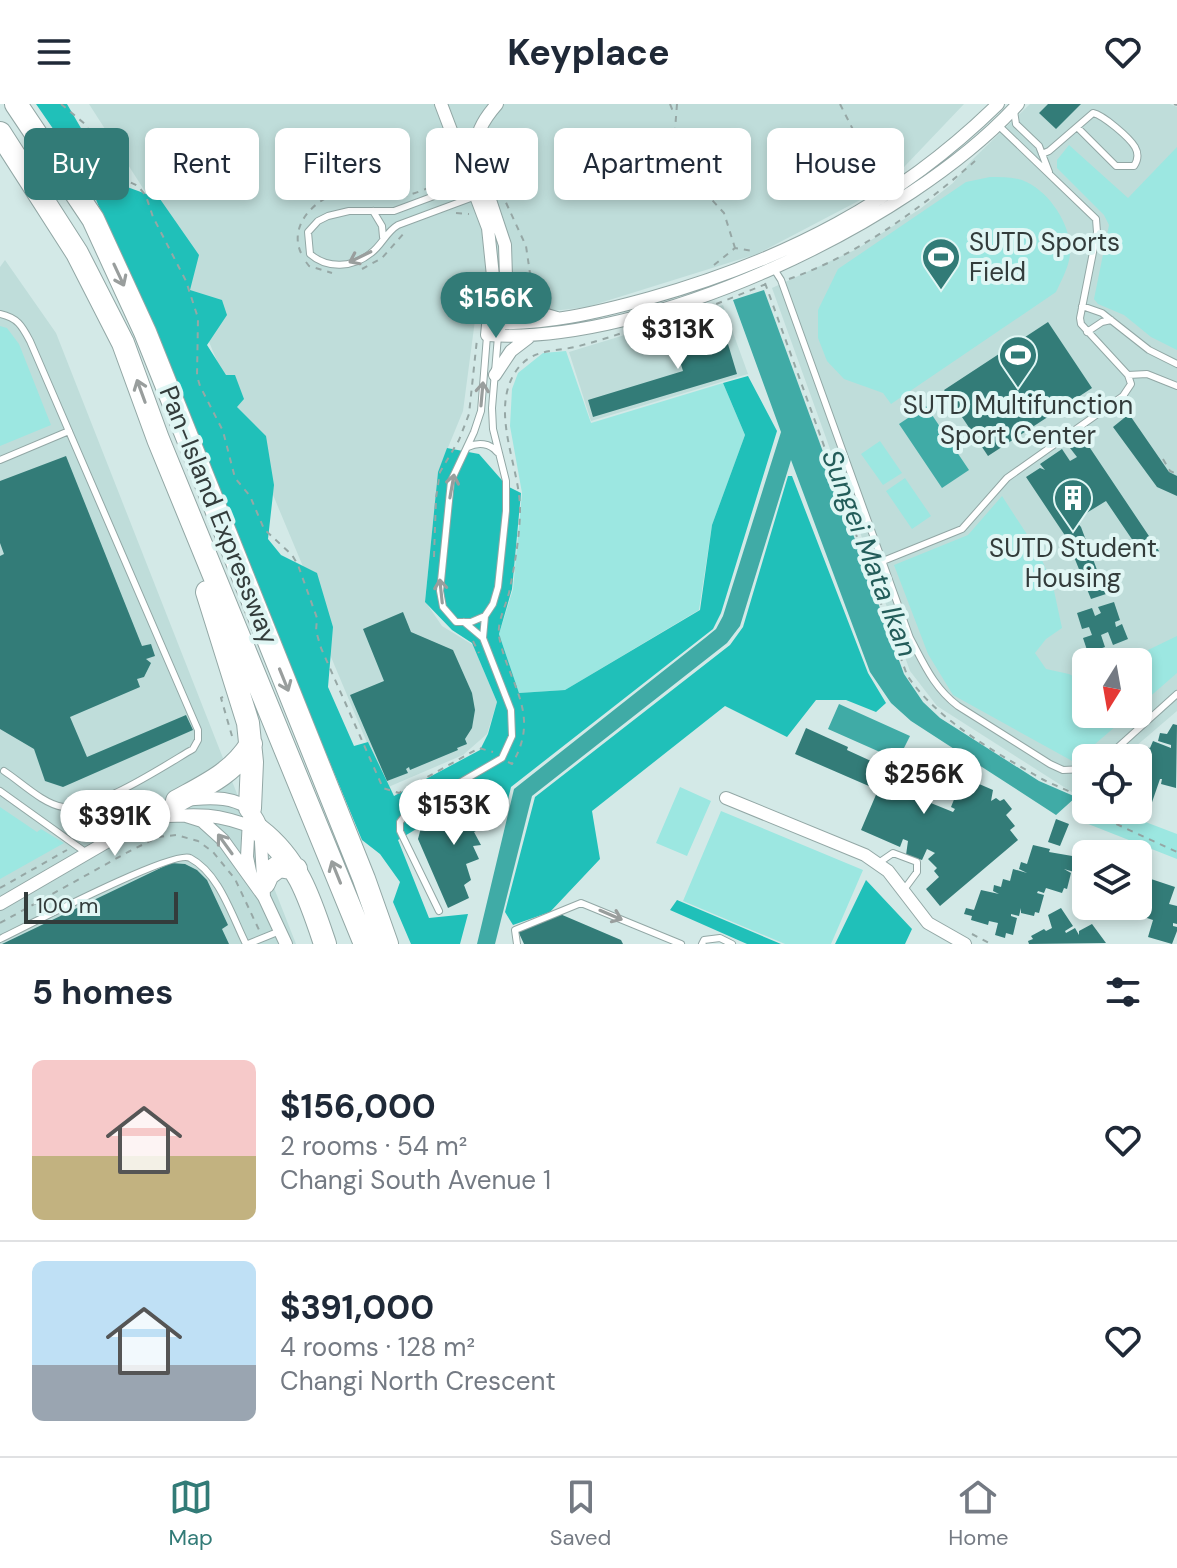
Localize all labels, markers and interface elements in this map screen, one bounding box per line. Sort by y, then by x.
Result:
text: Keyplace [507,29,670,76]
icon: menu [32,30,76,74]
icon: heart [1101,30,1145,74]
chip: Buy [24,128,129,200]
chip: Rent [145,128,259,200]
chip: Filters [275,128,410,200]
chip: New [426,128,538,200]
chip: Apartment [554,128,751,200]
chip: House [767,128,904,200]
place label: SUTD Sports Field [969,225,1120,289]
sports icon: SUTD Sports Field [920,236,962,291]
one-way arrow [349,250,373,265]
one-way arrow [112,263,127,287]
pin: $156K [440,272,552,340]
text: $156K [459,281,533,315]
pin: $313K [622,303,734,371]
text: $313K [641,312,715,346]
sports icon: SUTD Multifunction Sport Center [997,334,1039,389]
one-way arrow [133,379,147,404]
street label: Pan-Island Expressway [152,381,286,649]
one-way arrow [475,381,490,408]
place label: SUTD Multifunction Sport Center [903,388,1133,452]
water label: Sungei Mata Ikan [813,444,926,662]
one-way arrow [445,474,460,500]
building icon: SUTD Student Housing [1052,477,1094,532]
place label: SUTD Student Housing [989,531,1157,595]
one-way arrow [434,578,449,605]
north arrow [1072,648,1152,728]
map controls [1072,648,1152,920]
one-way arrow [278,667,292,692]
button: locate [1072,744,1152,824]
pin: $256K [868,748,980,816]
text: $256K [884,757,964,791]
pin: $153K [398,779,510,847]
text: $153K [417,788,491,822]
pin: $391K [59,790,171,858]
text: $391K [78,799,152,833]
one-way arrow [217,834,234,855]
button: layers [1072,840,1152,920]
one-way arrow [327,860,342,885]
scale bar [24,888,178,924]
text: 100 m [36,891,98,920]
one-way arrow [598,908,623,923]
text: 5 homes [32,970,173,1015]
icon: filters [1101,970,1145,1014]
text: $156,000 [280,1084,436,1129]
icon: home [96,1092,192,1188]
icon: heart [1101,1118,1145,1162]
text: 2 rooms · 54 m² [280,1129,467,1163]
text: Changi South Avenue 1 [280,1163,551,1197]
text: $391,000 [280,1285,434,1330]
icon: home [96,1293,192,1389]
icon: heart [1101,1319,1145,1363]
text: 4 rooms · 128 m² [280,1330,475,1364]
text: Changi North Crescent [280,1364,556,1398]
tab: Map [168,1475,213,1552]
tab: Saved [550,1475,611,1552]
tab: Home [948,1475,1009,1552]

